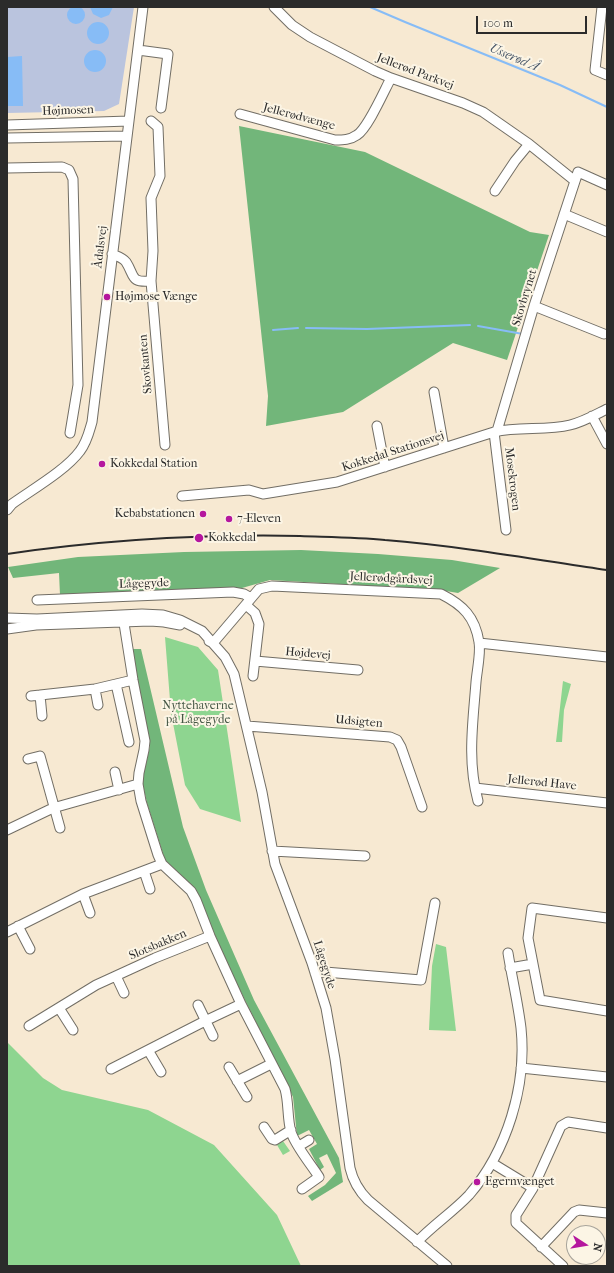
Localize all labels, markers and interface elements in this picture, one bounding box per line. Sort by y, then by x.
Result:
scale bar [478,8,589,34]
text: 100 m [483,16,513,30]
water label: Usserød Å [487,41,541,75]
street label: Jellerød Parkvej [374,51,456,93]
street label: Jellerødvænge [261,100,337,134]
street label: Højmosen [42,103,94,119]
street label: Ådalsvej [91,225,111,269]
street label: Skovbrynet [510,268,540,328]
place label: Højmose Vænge [115,290,197,304]
marker: Højmose Vænge [102,292,112,302]
street label: Skovkanten [136,334,156,394]
street label: Kokkedal Stationsvej [340,429,446,475]
street label: Mosekrogen [501,446,523,512]
place label: Kokkedal Station [110,457,197,471]
marker: Kokkedal Station [97,459,107,469]
place label: Kebabstationen [115,507,195,521]
marker: Kebabstationen [198,509,208,519]
place label: 7-Eleven [237,512,281,526]
marker: 7-Eleven [224,514,234,524]
place label: Kokkedal [208,531,256,545]
marker: Kokkedal [193,532,205,544]
street label: Jellerødgårdsvej [349,570,433,588]
street label: Lågegyde [119,576,169,592]
street label: Højdevej [285,645,331,663]
park label: Nyttehaverne på Lågegyde [162,699,234,727]
street label: Udsigten [335,713,383,731]
street label: Jellerød Have [507,772,577,794]
street label: Slotsbakken [127,926,189,964]
street label: Lågegyde [309,939,339,991]
place label: Egernvænget [485,1175,555,1189]
marker: Egernvænget [472,1177,482,1187]
north arrow [566,1225,606,1265]
text: N [590,1242,604,1253]

